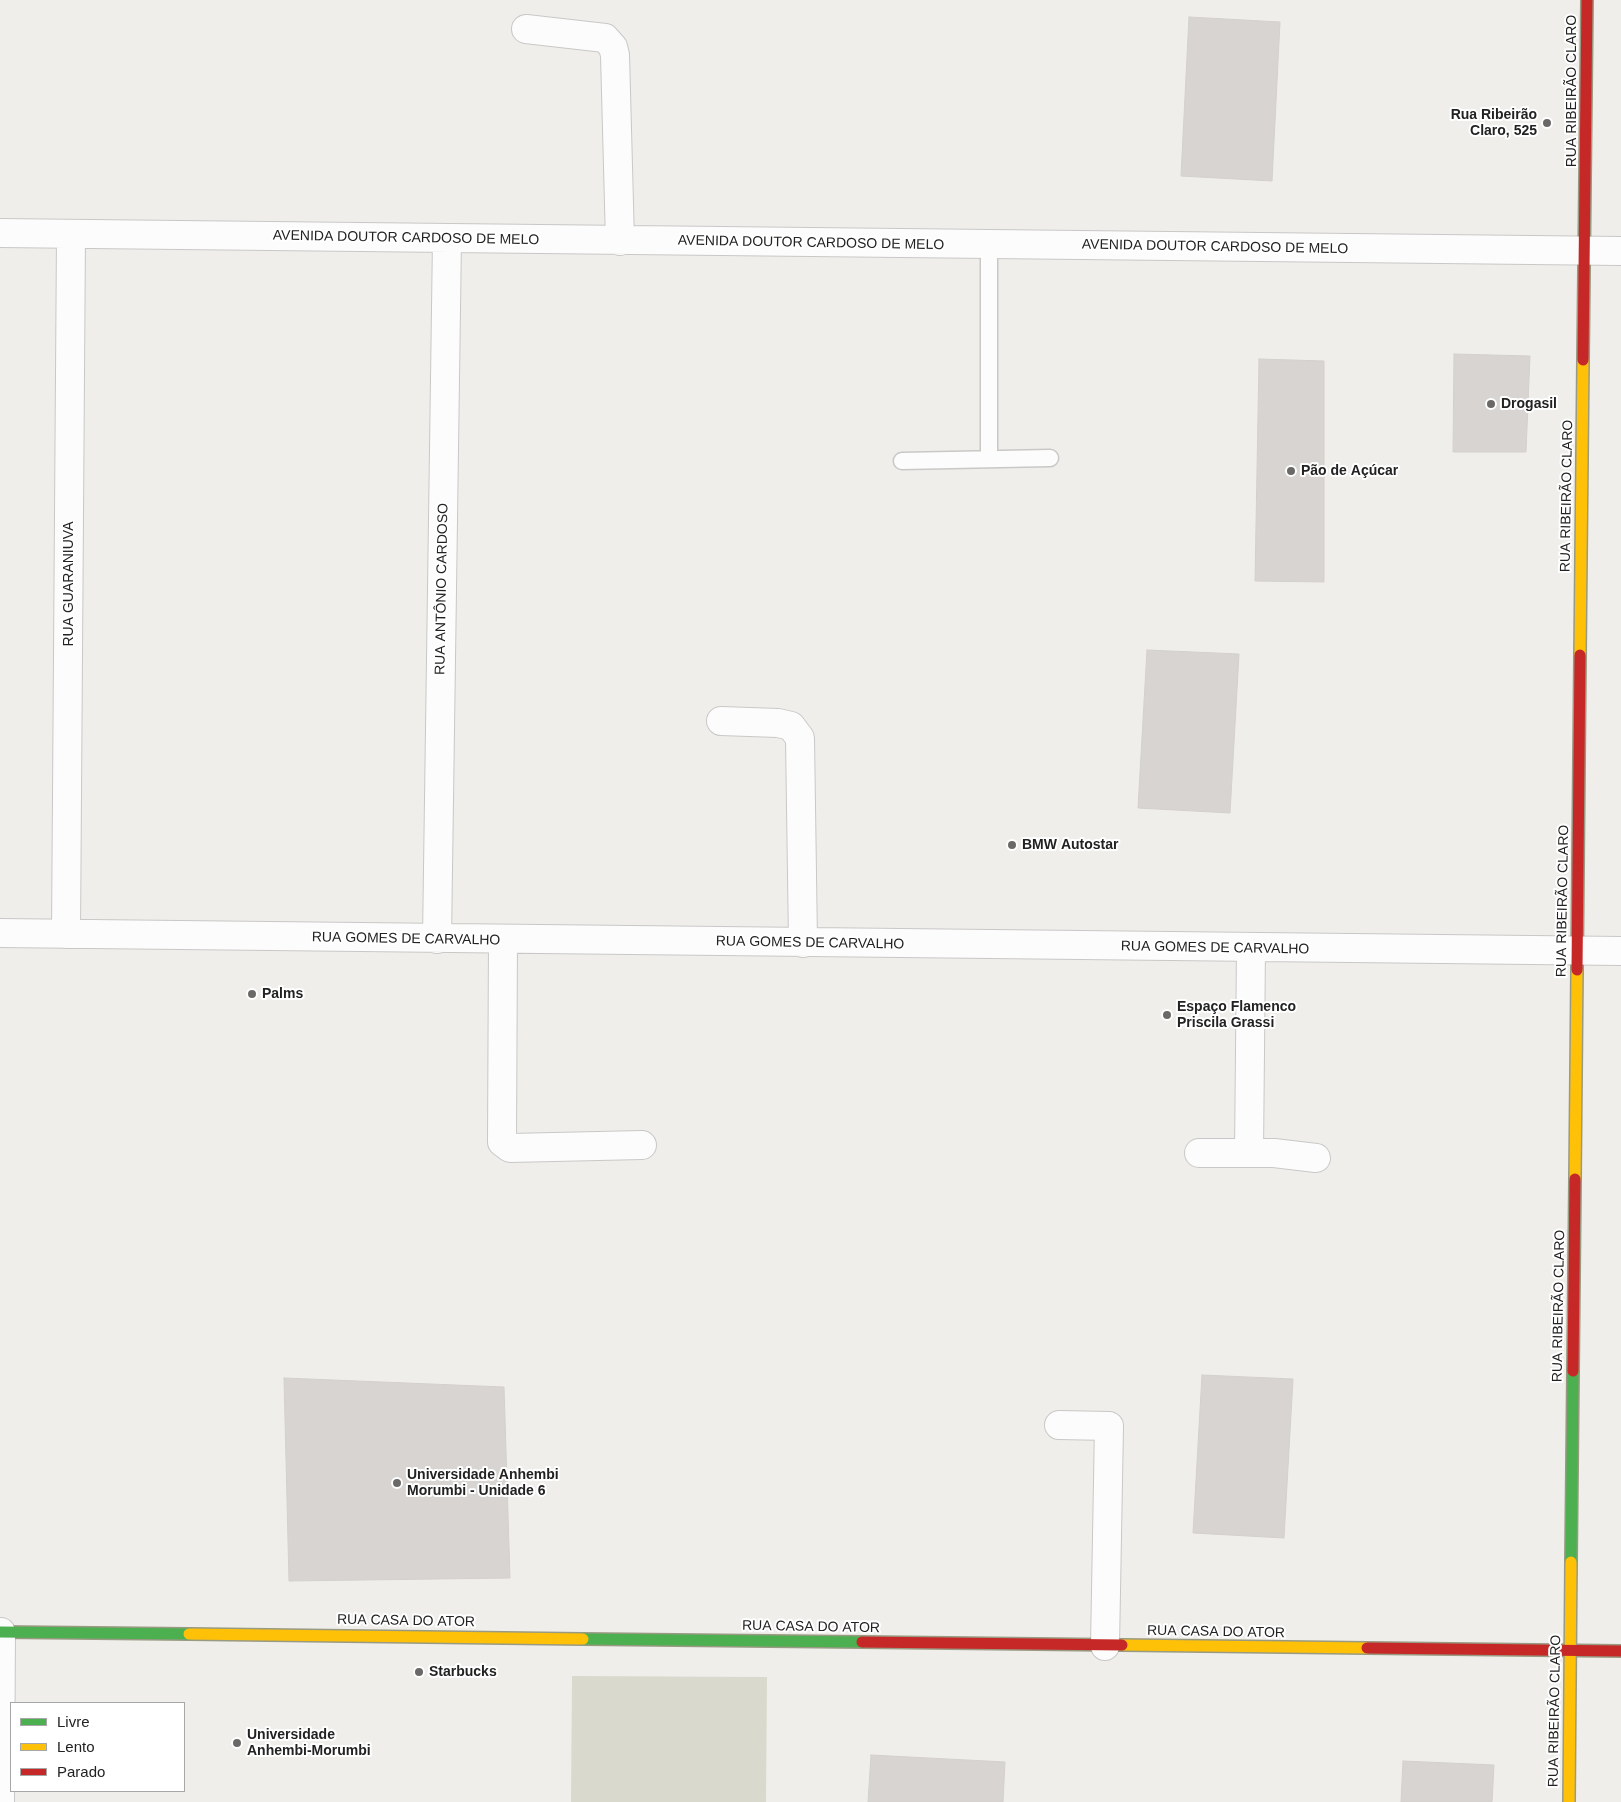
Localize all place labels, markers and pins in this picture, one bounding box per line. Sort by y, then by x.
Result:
place label: Rua Ribeirão Claro, 525 [1451,107,1537,140]
marker: Rua Ribeirão Claro, 525 [1541,117,1553,129]
place label: Drogasil [1501,396,1557,412]
marker: Drogasil [1485,398,1497,410]
place label: Pão de Açúcar [1301,463,1398,479]
marker: Pão de Açúcar [1285,465,1297,477]
place label: BMW Autostar [1022,837,1118,853]
marker: BMW Autostar [1006,839,1018,851]
place label: Palms [262,986,303,1002]
marker: Palms [246,988,258,1000]
place label: Espaço Flamenco Priscila Grassi [1177,999,1296,1032]
marker: Espaço Flamenco Priscila Grassi [1161,1009,1173,1021]
place label: Universidade Anhembi Morumbi - Unidade 6 [407,1467,559,1500]
marker: Universidade Anhembi Morumbi - Unidade 6 [391,1477,403,1489]
place label: Starbucks [429,1664,497,1680]
marker: Starbucks [413,1666,425,1678]
place label: Universidade Anhembi-Morumbi [247,1727,371,1760]
marker: Universidade Anhembi-Morumbi [231,1737,243,1749]

